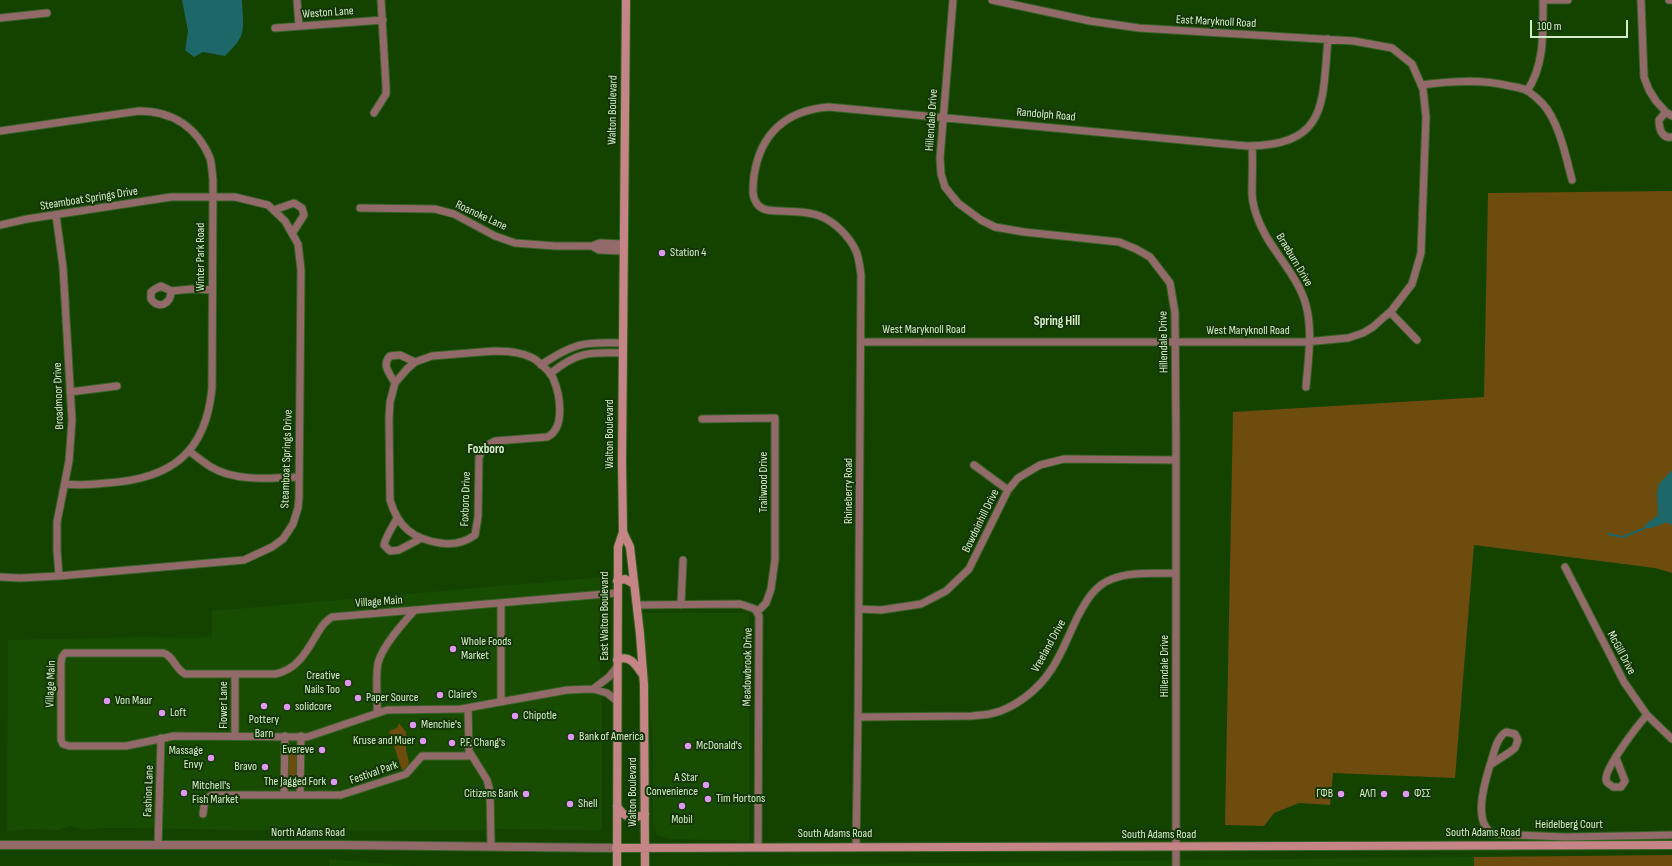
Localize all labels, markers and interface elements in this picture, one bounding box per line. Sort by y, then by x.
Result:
street label: Weston Lane [302,4,354,22]
scale bar [1532,12,1630,38]
street label: East Maryknoll Road [1176,13,1256,31]
text: 100 m [1537,19,1562,34]
street label: Walton Boulevard [605,75,621,145]
street label: Hillendale Drive [923,88,941,152]
street label: Randolph Road [1016,105,1076,125]
street label: Steamboat Springs Drive [39,184,139,214]
street label: Roanoke Lane [453,198,509,234]
street label: Winter Park Road [194,223,208,291]
street label: Braeburn Drive [1273,231,1315,289]
place label: Station 4 [670,246,706,260]
marker: Station 4 [657,248,667,258]
street label: Hillendale Drive [1156,311,1172,373]
district label: Spring Hill [1034,314,1080,330]
street label: West Maryknoll Road [882,323,966,337]
street label: West Maryknoll Road [1206,324,1290,338]
street label: Broadmoor Drive [51,362,67,430]
street label: Walton Boulevard [603,399,617,469]
street label: Steamboat Springs Drive [278,409,296,509]
district label: Foxboro [468,442,504,458]
street label: Trailwood Drive [757,452,771,512]
street label: Rhineberry Road [842,458,856,524]
street label: Foxboro Drive [458,471,474,527]
street label: Bowdoinhill Drive [959,487,1003,555]
street label: East Walton Boulevard [598,572,612,660]
street label: Village Main [355,593,403,611]
street label: Vreeland Drive [1029,617,1069,675]
street label: Meadowbrook Drive [740,627,756,707]
street label: McGill Drive [1603,629,1639,677]
place label: Whole Foods Market [461,635,512,663]
street label: Hillendale Drive [1158,635,1172,697]
marker: Whole Foods Market [448,644,458,654]
street label: Village Main [43,660,59,708]
place label: Creative Nails Too [305,669,340,697]
marker: Creative Nails Too [343,678,353,688]
street label: Flower Lane [217,681,231,729]
place label: Claire's [448,688,477,702]
marker: Claire's [435,690,445,700]
place label: Paper Source [366,691,419,705]
marker: Paper Source [353,693,363,703]
place label: Von Maur [115,694,152,708]
marker: Von Maur [102,696,112,706]
place label: solidcore [295,700,332,714]
marker: Pottery Barn [259,701,269,711]
marker: solidcore [282,702,292,712]
place label: Loft [170,706,186,720]
marker: Loft [157,708,167,718]
place label: Chipotle [523,709,557,723]
marker: Chipotle [510,711,520,721]
place label: Pottery Barn [249,713,279,741]
place label: Menchie's [421,718,461,732]
marker: Menchie's [408,720,418,730]
place label: Bank of America [579,730,644,744]
marker: Bank of America [566,732,576,742]
place label: Kruse and Muer [353,734,415,748]
marker: Kruse and Muer [418,736,428,746]
place label: P.F. Chang's [460,736,505,750]
marker: P.F. Chang's [447,738,457,748]
place label: McDonald's [696,739,742,753]
marker: McDonald's [683,741,693,751]
place label: Evereve [282,743,314,757]
place label: Massage Envy [169,744,203,772]
marker: Evereve [317,745,327,755]
marker: Massage Envy [206,753,216,763]
street label: Walton Boulevard [626,757,640,827]
street label: Festival Park [348,758,400,788]
place label: Bravo [234,760,257,774]
marker: Bravo [260,762,270,772]
street label: Fashion Lane [141,765,157,817]
place label: A Star Convenience [646,771,698,799]
place label: The Jagged Fork [264,775,326,789]
marker: The Jagged Fork [329,777,339,787]
place label: Mitchell's Fish Market [192,779,238,807]
marker: A Star Convenience [701,780,711,790]
place label: Citizens Bank [464,787,518,801]
place label: ΓΦB [1316,787,1333,801]
place label: AΛΠ [1360,787,1376,801]
place label: ΦΣΣ [1414,787,1431,801]
marker: Mitchell's Fish Market [179,788,189,798]
marker: Citizens Bank [521,789,531,799]
marker: ΓΦB [1336,789,1346,799]
marker: AΛΠ [1379,789,1389,799]
marker: ΦΣΣ [1401,789,1411,799]
place label: Tim Hortons [716,792,765,806]
marker: Tim Hortons [703,794,713,804]
place label: Shell [578,797,598,811]
marker: Shell [565,799,575,809]
marker: Mobil [677,801,687,811]
place label: Mobil [671,813,693,827]
street label: Heidelberg Court [1535,818,1603,832]
street label: North Adams Road [271,826,345,840]
street label: South Adams Road [1446,826,1520,840]
street label: South Adams Road [798,827,872,841]
street label: South Adams Road [1122,828,1196,842]

